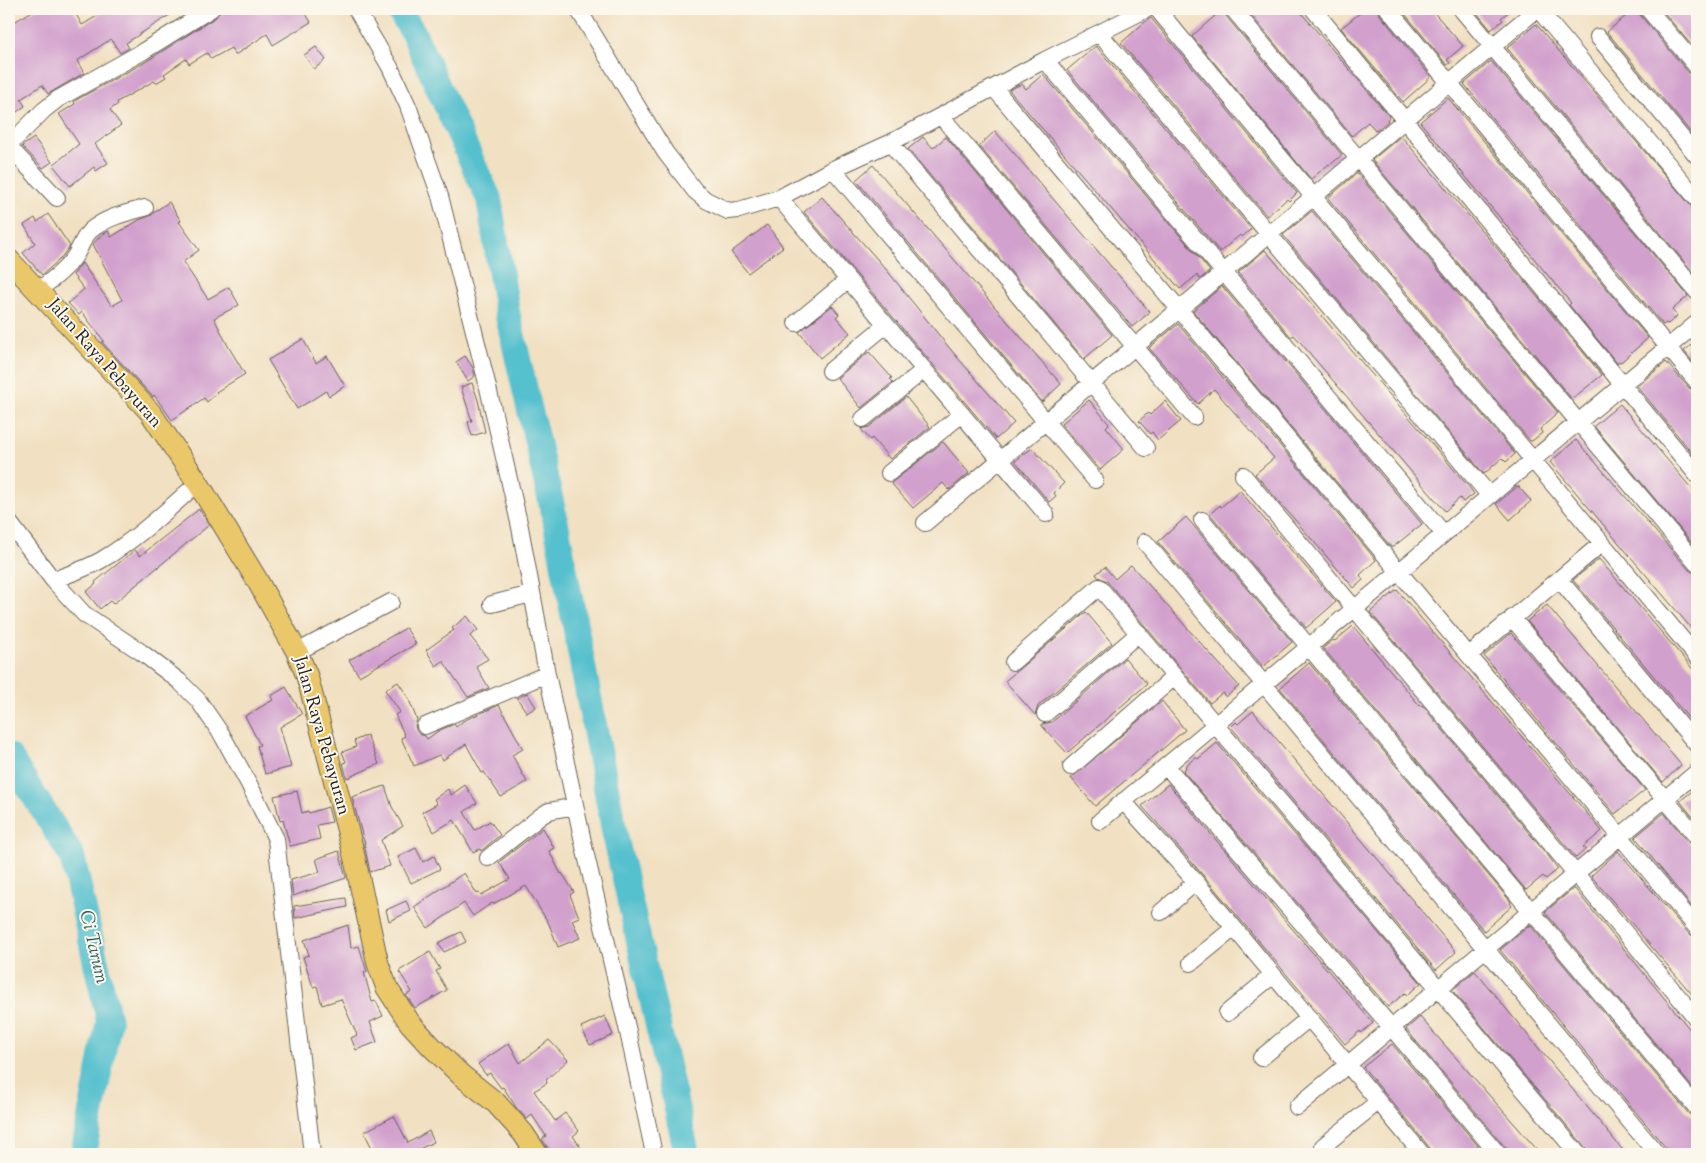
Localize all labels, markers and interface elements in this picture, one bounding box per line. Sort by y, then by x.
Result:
street label: Jalan Raya Pebayuran [40,293,168,435]
street label: Jalan Raya Pebayuran [286,653,356,819]
water label: Ci Tarum [71,908,115,987]

